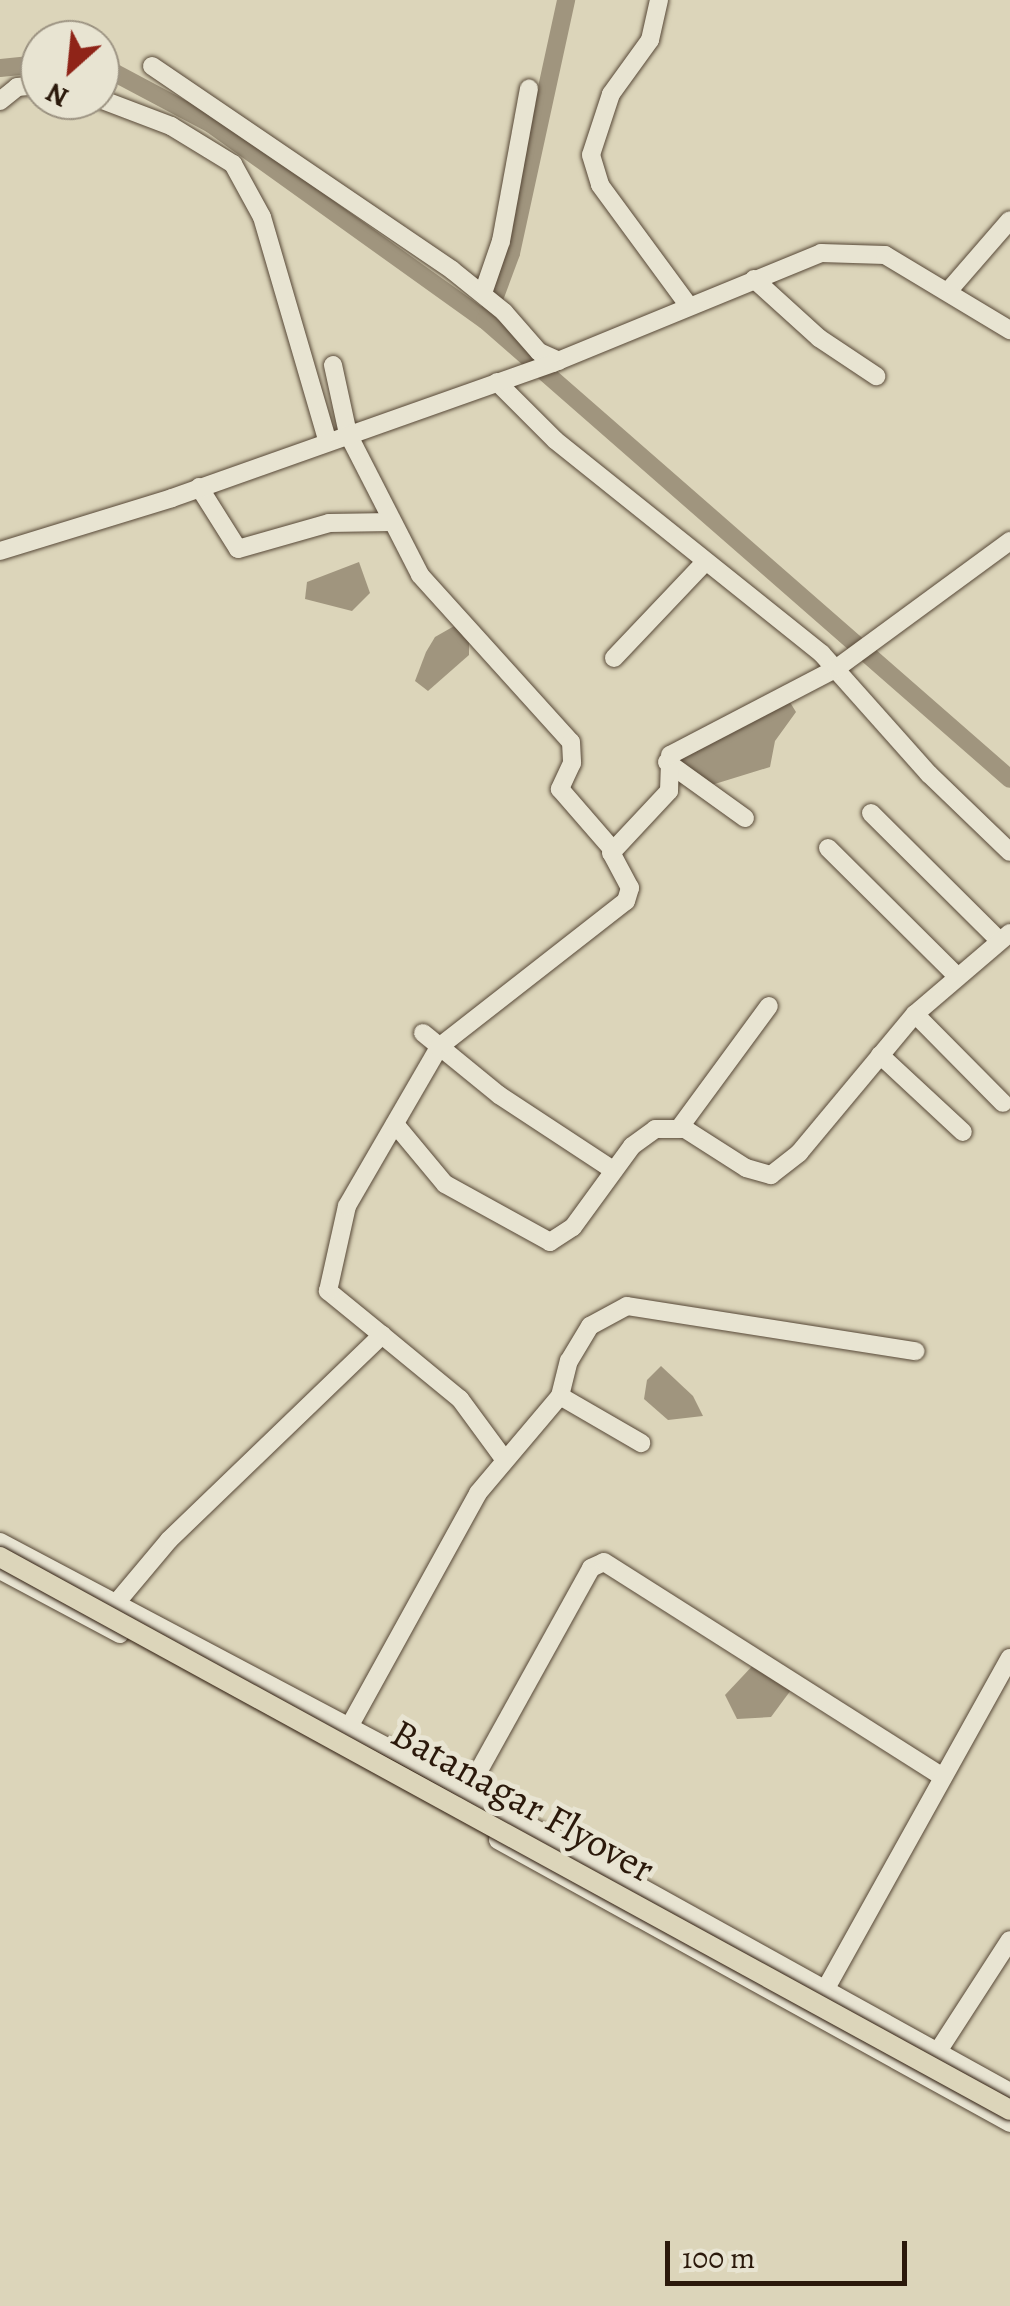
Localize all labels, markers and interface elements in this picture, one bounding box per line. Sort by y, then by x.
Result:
north arrow [20,20,120,120]
text: N [40,73,75,117]
street label: Batanagar Flyover [383,1709,663,1893]
scale bar [670,2221,912,2283]
text: 100 m [682,2238,755,2278]

